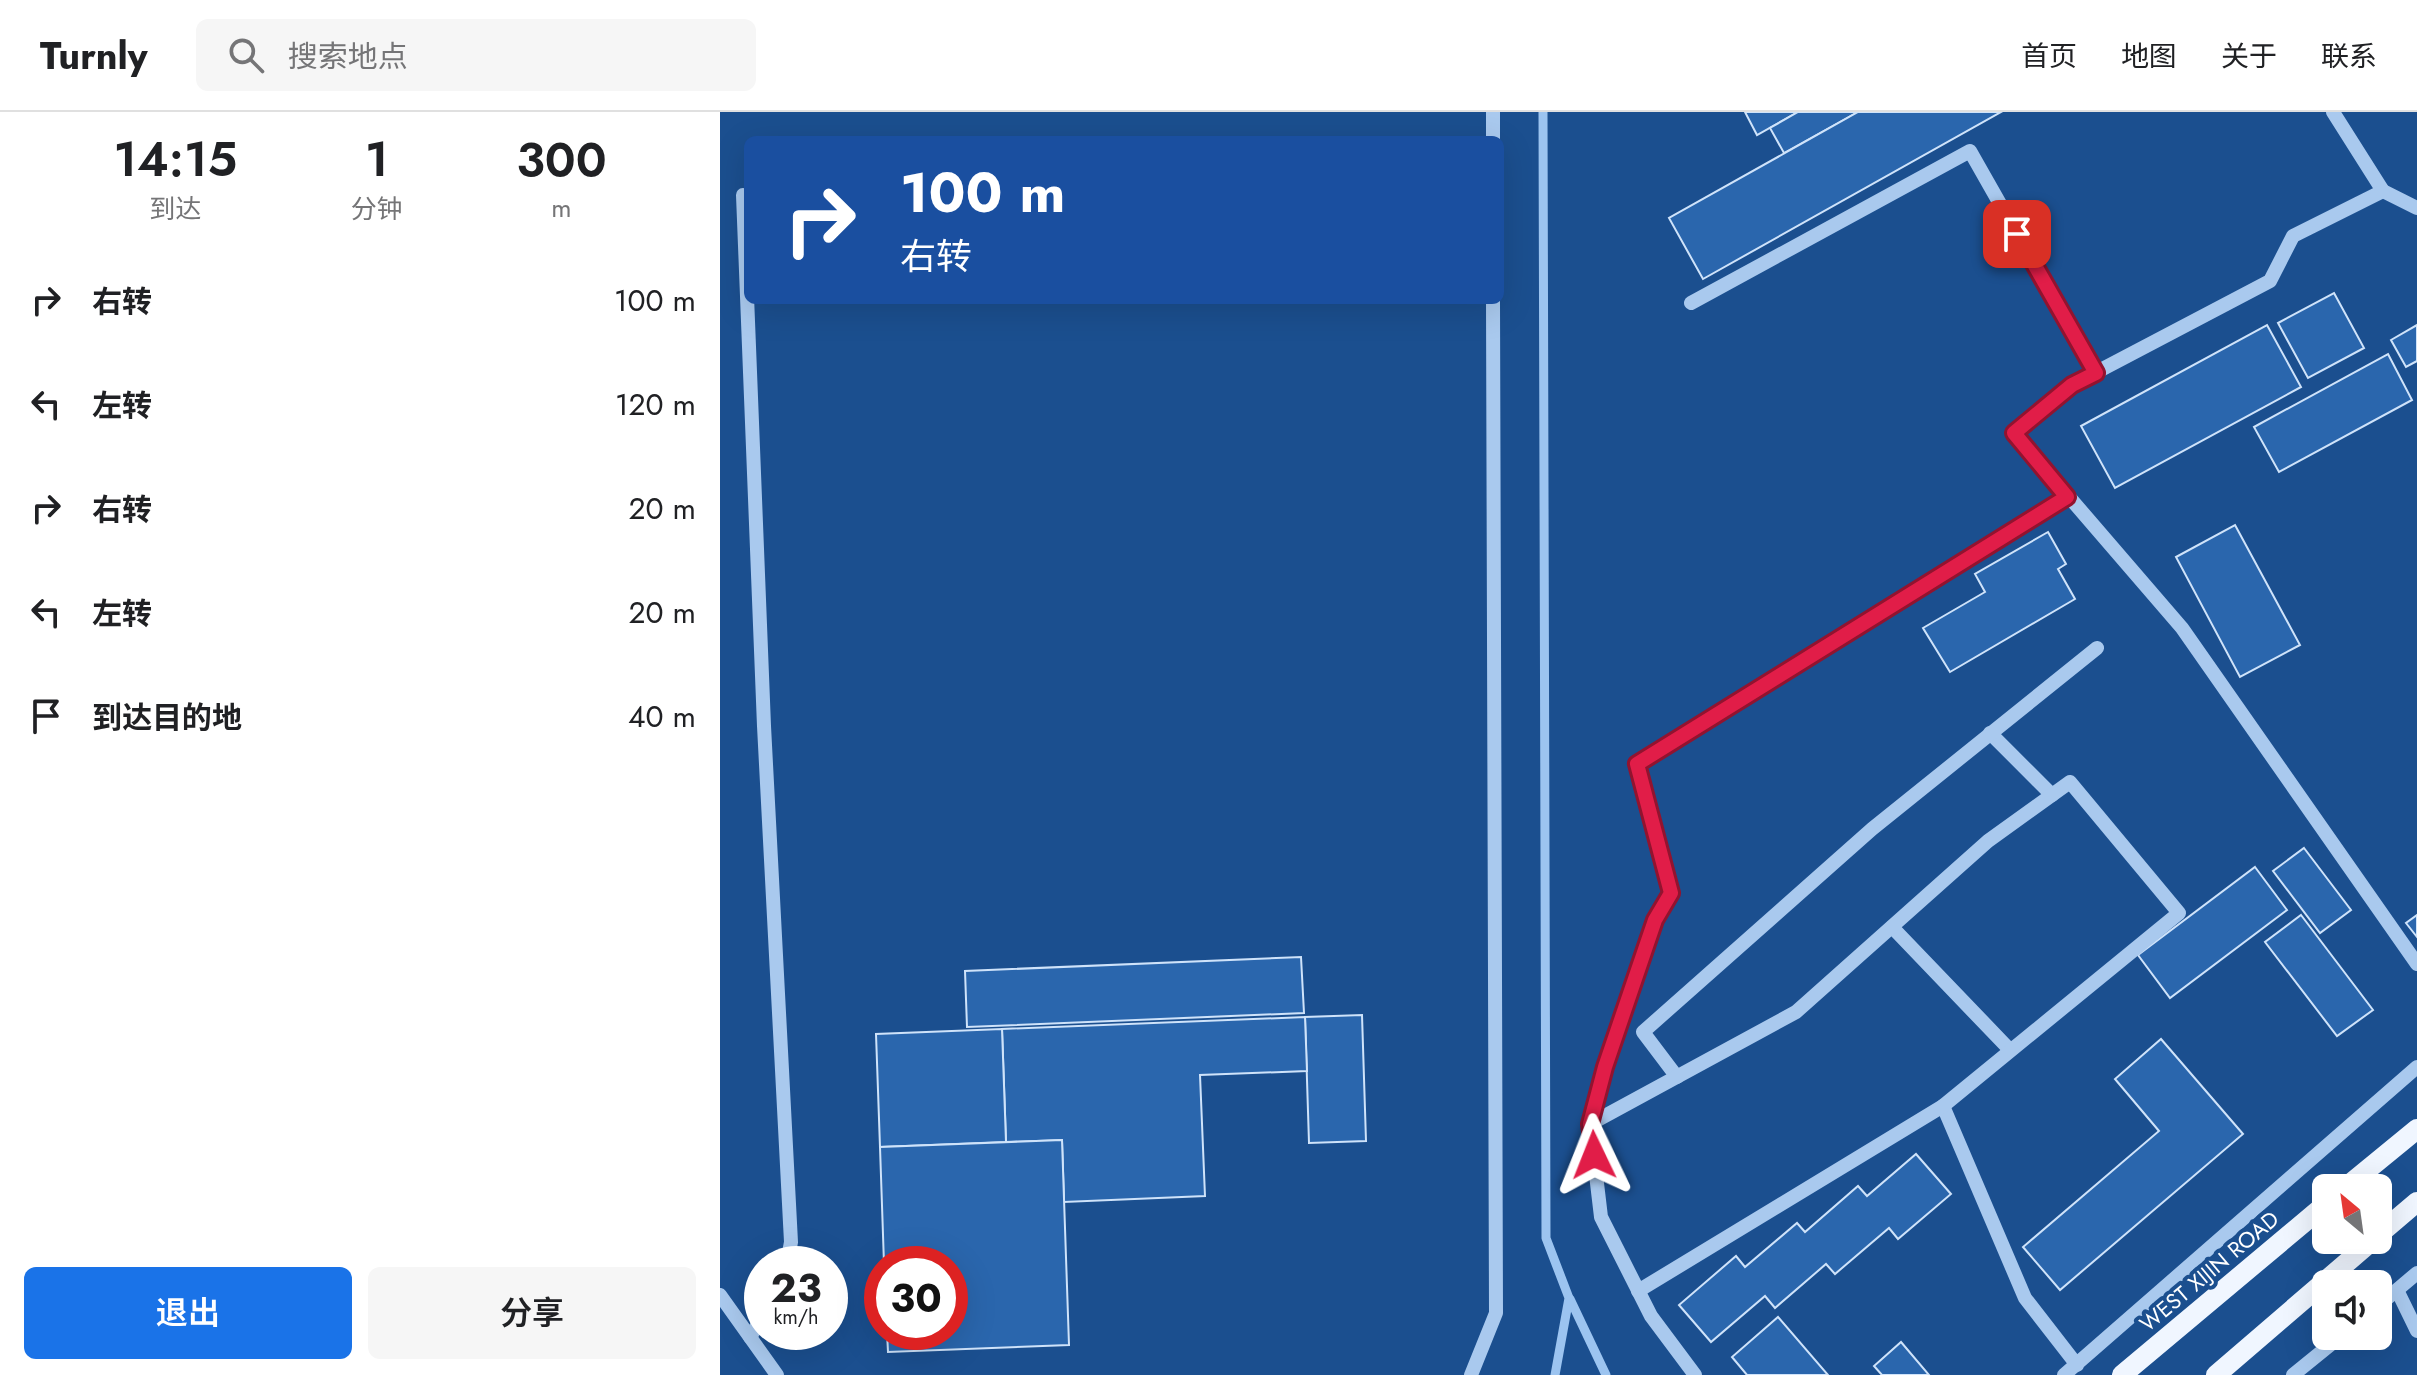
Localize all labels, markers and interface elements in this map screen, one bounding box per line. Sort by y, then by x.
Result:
search box [196,19,756,91]
text: Turnly [40,28,148,83]
icon: search [224,33,268,77]
text: 搜索地点 [288,35,408,78]
text: 首页 [2021,36,2077,77]
text: 地图 [2121,36,2177,77]
text: 关于 [2221,36,2277,77]
text: 联系 [2321,36,2377,77]
text: 14:15 [113,125,237,194]
text: 1 [365,125,388,194]
text: 300 [516,126,607,195]
text: 100 m [900,152,1065,233]
icon: right [768,168,872,272]
text: m [551,189,571,227]
text: 到达 [149,190,201,228]
text: 分钟 [351,190,403,228]
pin [1983,200,2051,268]
icon: arrive [1995,212,2039,256]
text: 右转 [900,230,972,282]
icon: right [24,278,68,322]
text: 100 m [614,279,696,322]
text: 右转 [92,280,152,323]
icon: left [24,382,68,426]
text: 120 m [615,383,696,426]
text: 左转 [92,384,152,427]
icon: right [24,486,68,530]
text: 20 m [629,487,696,530]
text: 右转 [92,488,152,531]
icon: left [24,590,68,634]
text: 20 m [629,591,696,634]
text: 左转 [92,592,152,635]
icon: arrive [24,694,68,738]
text: 40 m [628,695,696,738]
text: 到达目的地 [92,696,242,739]
position arrow [1552,1113,1636,1197]
north arrow [2312,1174,2392,1254]
map controls [2312,1174,2392,1350]
street label: WEST XIJIN ROAD [2132,1203,2286,1339]
speed limit sign: 30 [864,1246,968,1350]
text: 23 [770,1259,822,1317]
button: 退出 [24,1267,352,1359]
button: 分享 [368,1267,696,1359]
button: sound [2312,1270,2392,1350]
text: km/h [773,1303,819,1332]

